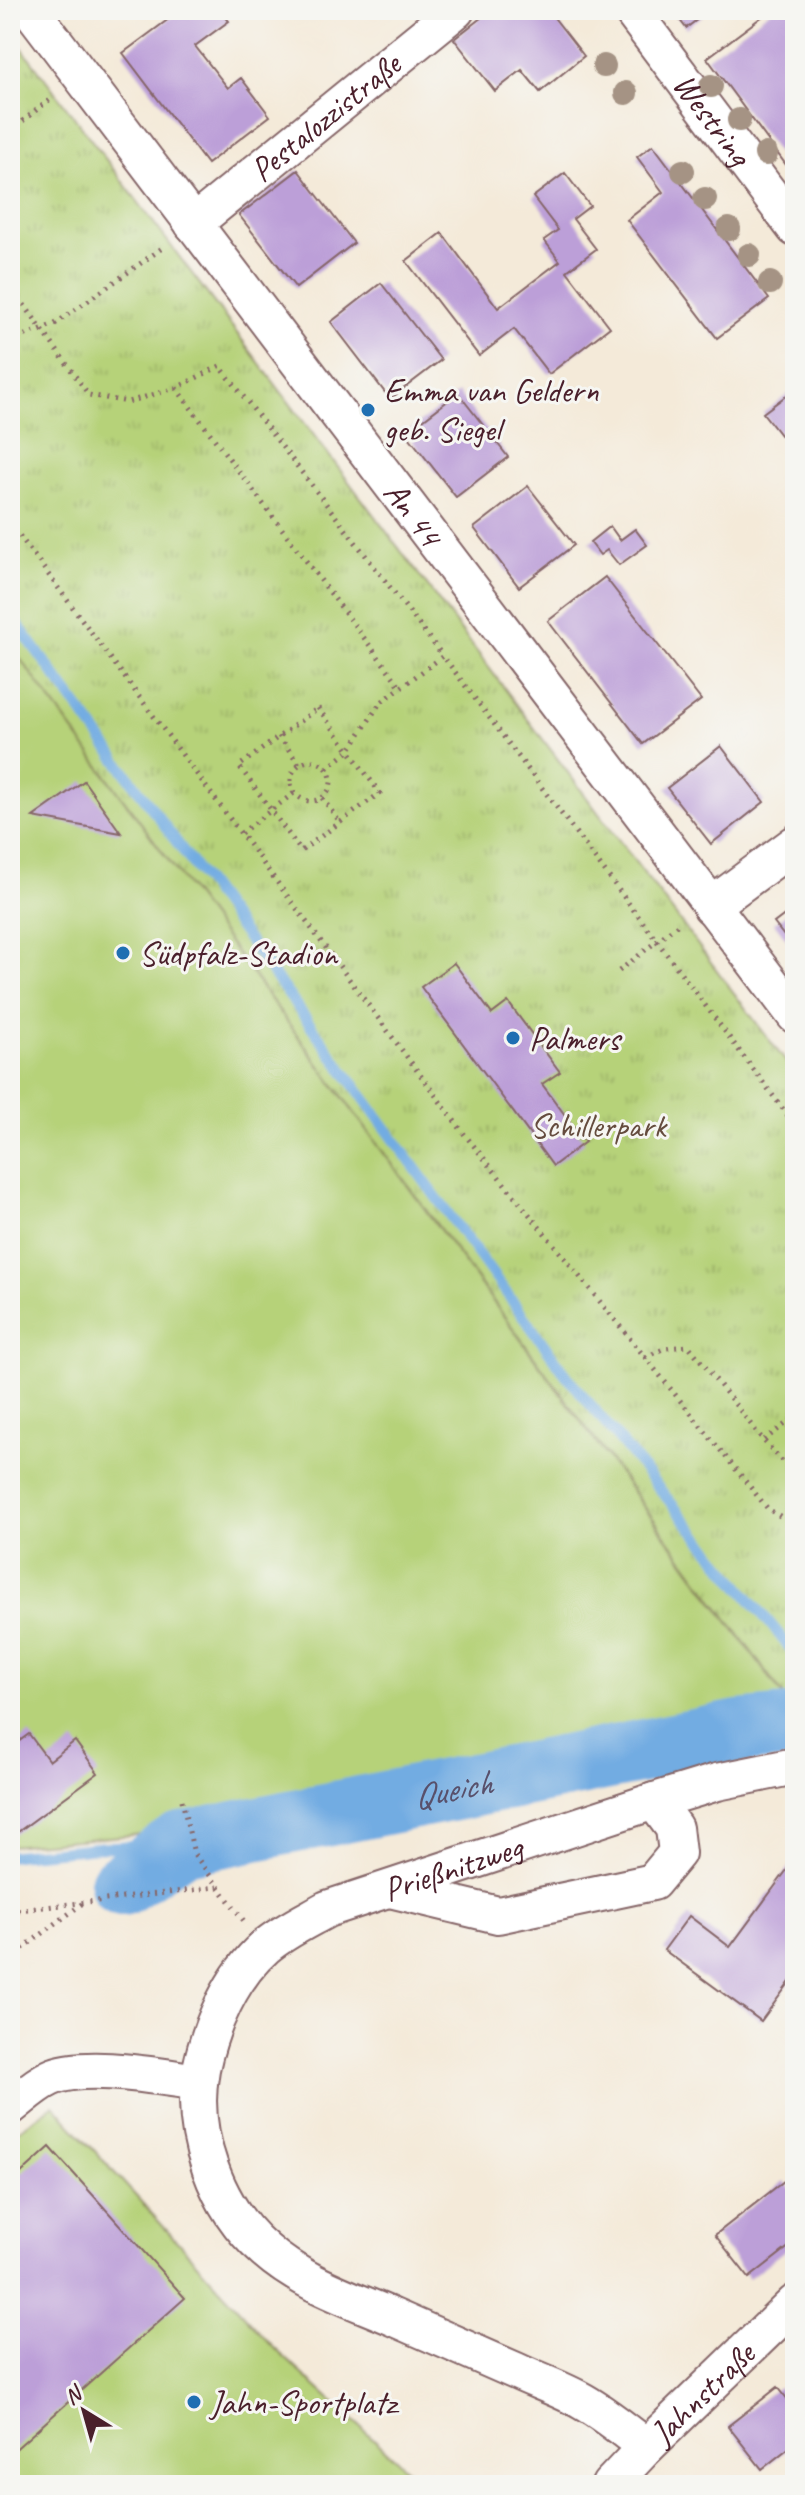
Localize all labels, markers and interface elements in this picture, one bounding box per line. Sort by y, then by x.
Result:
street label: Pestalozzistraße [241,41,411,191]
street label: Westring [664,64,763,176]
place label: Emma van Geldern geb. Siegel [384,369,599,451]
marker: Emma van Geldern geb. Siegel [359,401,377,419]
street label: An 44 [375,472,454,557]
place label: Südpfalz-Stadion [139,932,339,975]
marker: Südpfalz-Stadion [114,944,132,962]
place label: Palmers [529,1017,623,1060]
marker: Palmers [504,1029,522,1047]
park label: Schillerpark [530,1104,669,1147]
water label: Queich [409,1759,498,1820]
street label: Prießnitzweg [378,1824,530,1911]
street label: Jahnstraße [639,2331,765,2455]
north arrow [44,2371,124,2451]
text: N [59,2379,89,2411]
place label: Jahn-Sportplatz [208,2381,399,2424]
marker: Jahn-Sportplatz [185,2393,203,2411]

